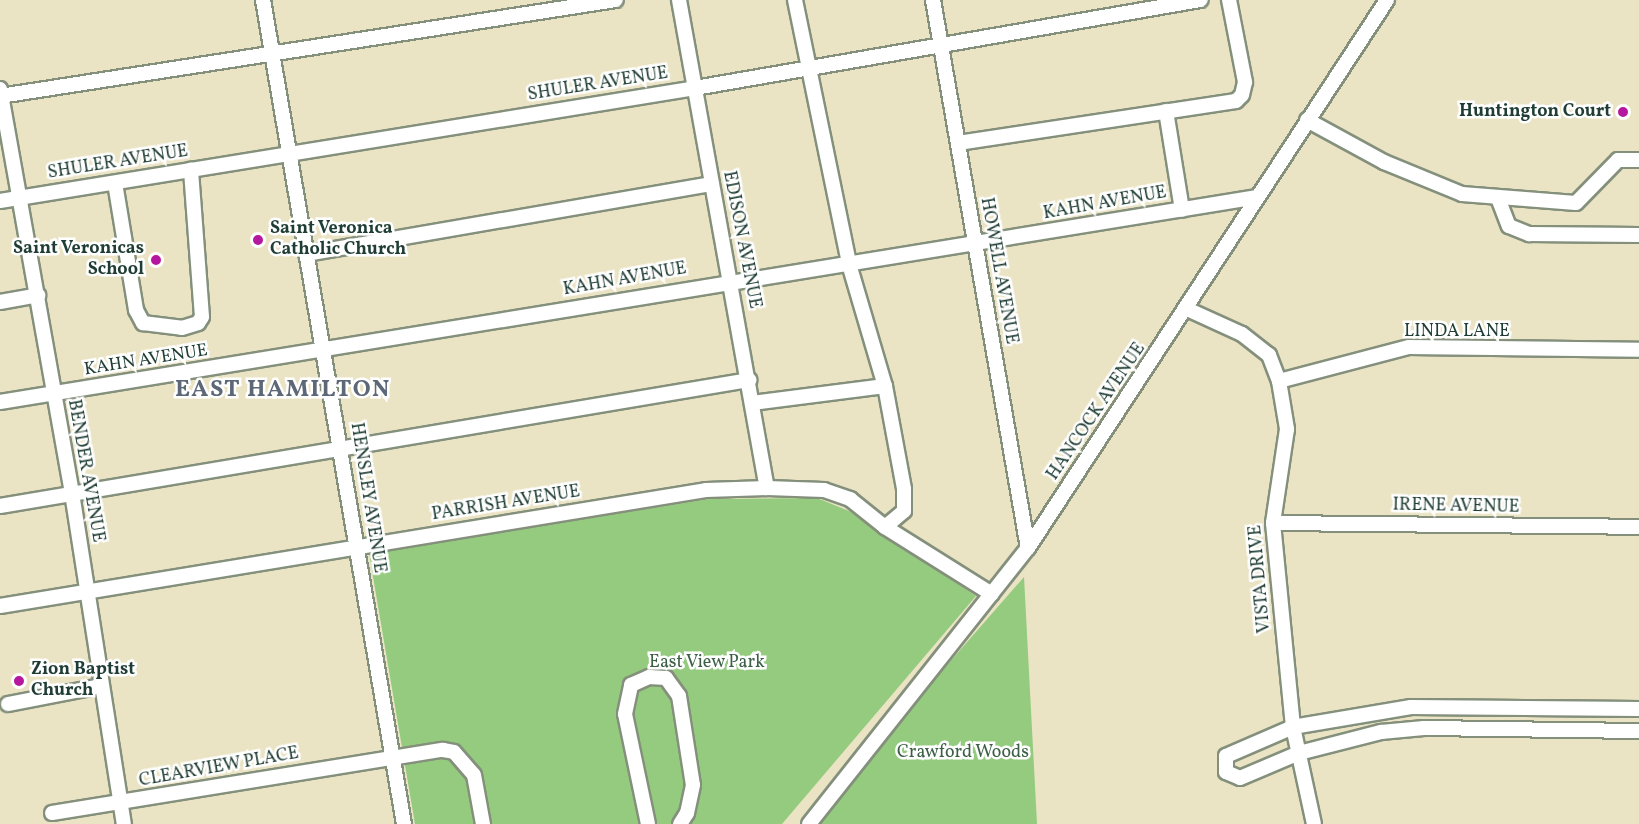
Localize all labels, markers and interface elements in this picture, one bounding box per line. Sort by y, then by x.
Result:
street label: SHULER AVENUE [526,63,670,107]
place label: Huntington Court [1459,101,1611,123]
marker: Huntington Court [1616,105,1630,119]
street label: SHULER AVENUE [46,141,190,185]
street label: EDISON AVENUE [717,169,765,311]
street label: KAHN AVENUE [1042,183,1168,225]
street label: HOWELL AVENUE [974,196,1022,346]
place label: Saint Veronica Catholic Church [270,219,406,262]
marker: Saint Veronica Catholic Church [251,233,265,247]
place label: Saint Veronicas School [13,239,144,282]
marker: Saint Veronicas School [149,253,163,267]
street label: KAHN AVENUE [562,259,688,301]
street label: LINDA LANE [1404,321,1510,343]
street label: HANCOCK AVENUE [1043,339,1151,485]
street label: KAHN AVENUE [83,341,209,381]
district label: EAST HAMILTON [175,377,391,405]
street label: BENDER AVENUE [62,398,108,544]
street label: HENSLEY AVENUE [344,421,390,575]
street label: PARRISH AVENUE [430,482,582,526]
street label: IRENE AVENUE [1392,495,1520,519]
street label: VISTA DRIVE [1246,524,1276,634]
park label: East View Park [649,652,765,674]
place label: Zion Baptist Church [31,660,135,702]
marker: Zion Baptist Church [12,674,26,688]
park label: Crawford Woods [897,742,1029,764]
street label: CLEARVIEW PLACE [137,743,301,793]

